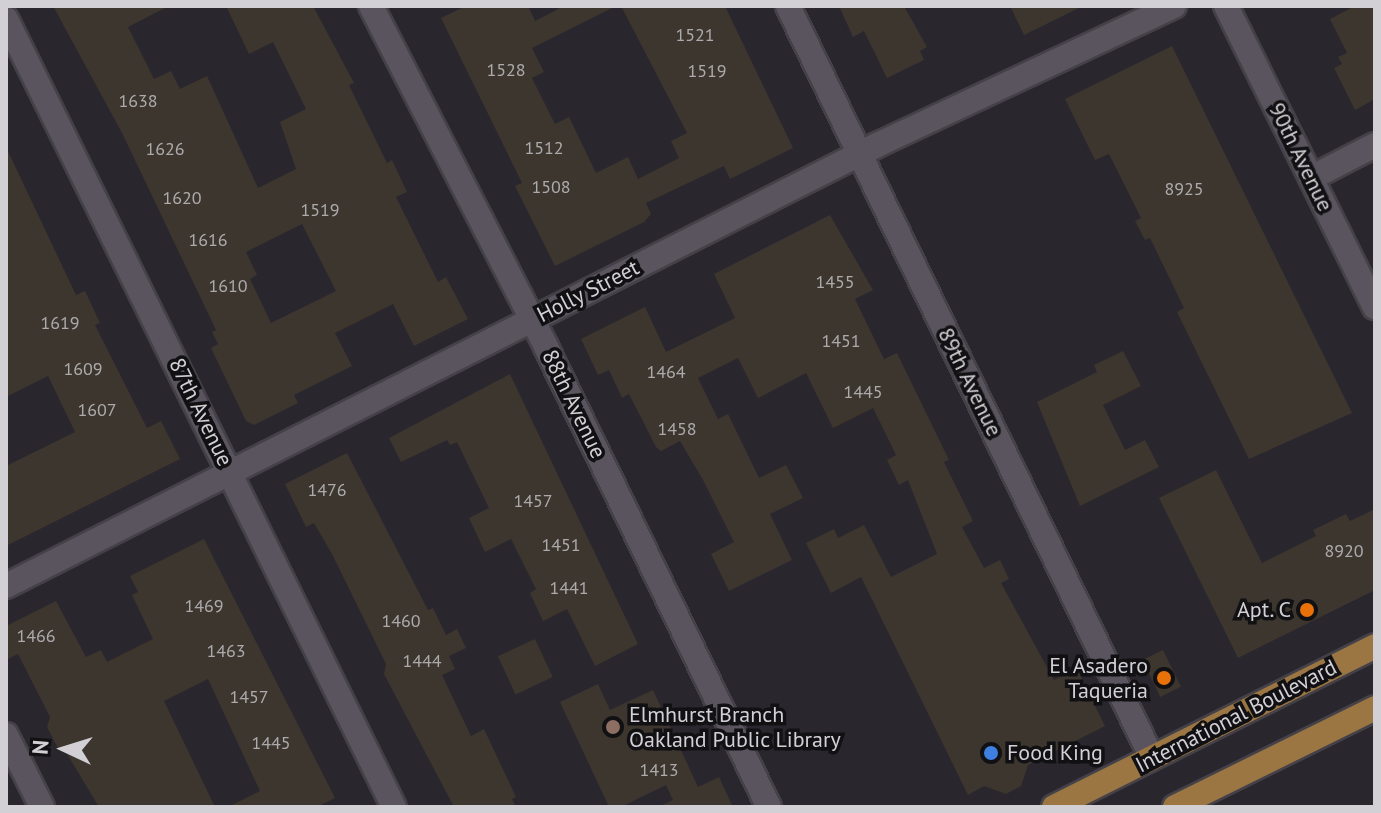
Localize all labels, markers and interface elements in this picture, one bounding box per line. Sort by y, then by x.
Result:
house number: 1521 [675,24,715,46]
house number: 1528 [486,59,526,81]
house number: 1519 [687,60,727,82]
house number: 1638 [118,90,158,112]
street label: 90th Avenue [1263,98,1339,216]
house number: 1512 [524,137,564,159]
house number: 1626 [145,138,185,160]
house number: 1508 [531,176,571,198]
house number: 8925 [1164,178,1204,200]
house number: 1620 [162,187,202,209]
house number: 1519 [300,199,340,221]
house number: 1616 [188,229,228,251]
street label: Holly Street [532,254,644,328]
house number: 1455 [815,271,855,293]
house number: 1610 [208,275,248,297]
house number: 1619 [40,312,80,334]
street label: 89th Avenue [932,323,1008,441]
house number: 1451 [821,330,861,352]
street label: 88th Avenue [536,345,612,463]
street label: 87th Avenue [163,353,239,471]
house number: 1609 [63,358,103,380]
house number: 1464 [646,361,686,383]
house number: 1445 [843,381,883,403]
house number: 1607 [77,399,117,421]
house number: 1458 [657,418,697,440]
house number: 1476 [307,479,347,501]
house number: 1457 [513,490,553,512]
house number: 1451 [541,534,581,556]
house number: 8920 [1324,540,1364,562]
house number: 1441 [549,577,589,599]
house number: 1469 [184,595,224,617]
place label: Apt. C [1235,597,1291,623]
marker: Apt. C [1298,601,1316,619]
house number: 1460 [381,610,421,632]
house number: 1466 [16,625,56,647]
house number: 1463 [206,640,246,662]
house number: 1444 [402,650,442,672]
place label: El Asadero Taqueria [1049,652,1148,704]
street label: International Boulevard [1131,654,1341,778]
marker: El Asadero Taqueria [1155,669,1173,687]
house number: 1457 [229,686,269,708]
place label: Elmhurst Branch Oakland Public Library [629,701,841,752]
north arrow [24,709,104,789]
marker: Elmhurst Branch Oakland Public Library [604,718,622,736]
house number: 1445 [251,732,291,754]
text: N [26,739,55,756]
place label: Food King [1007,740,1103,766]
marker: Food King [982,744,1000,762]
house number: 1413 [639,759,679,781]

